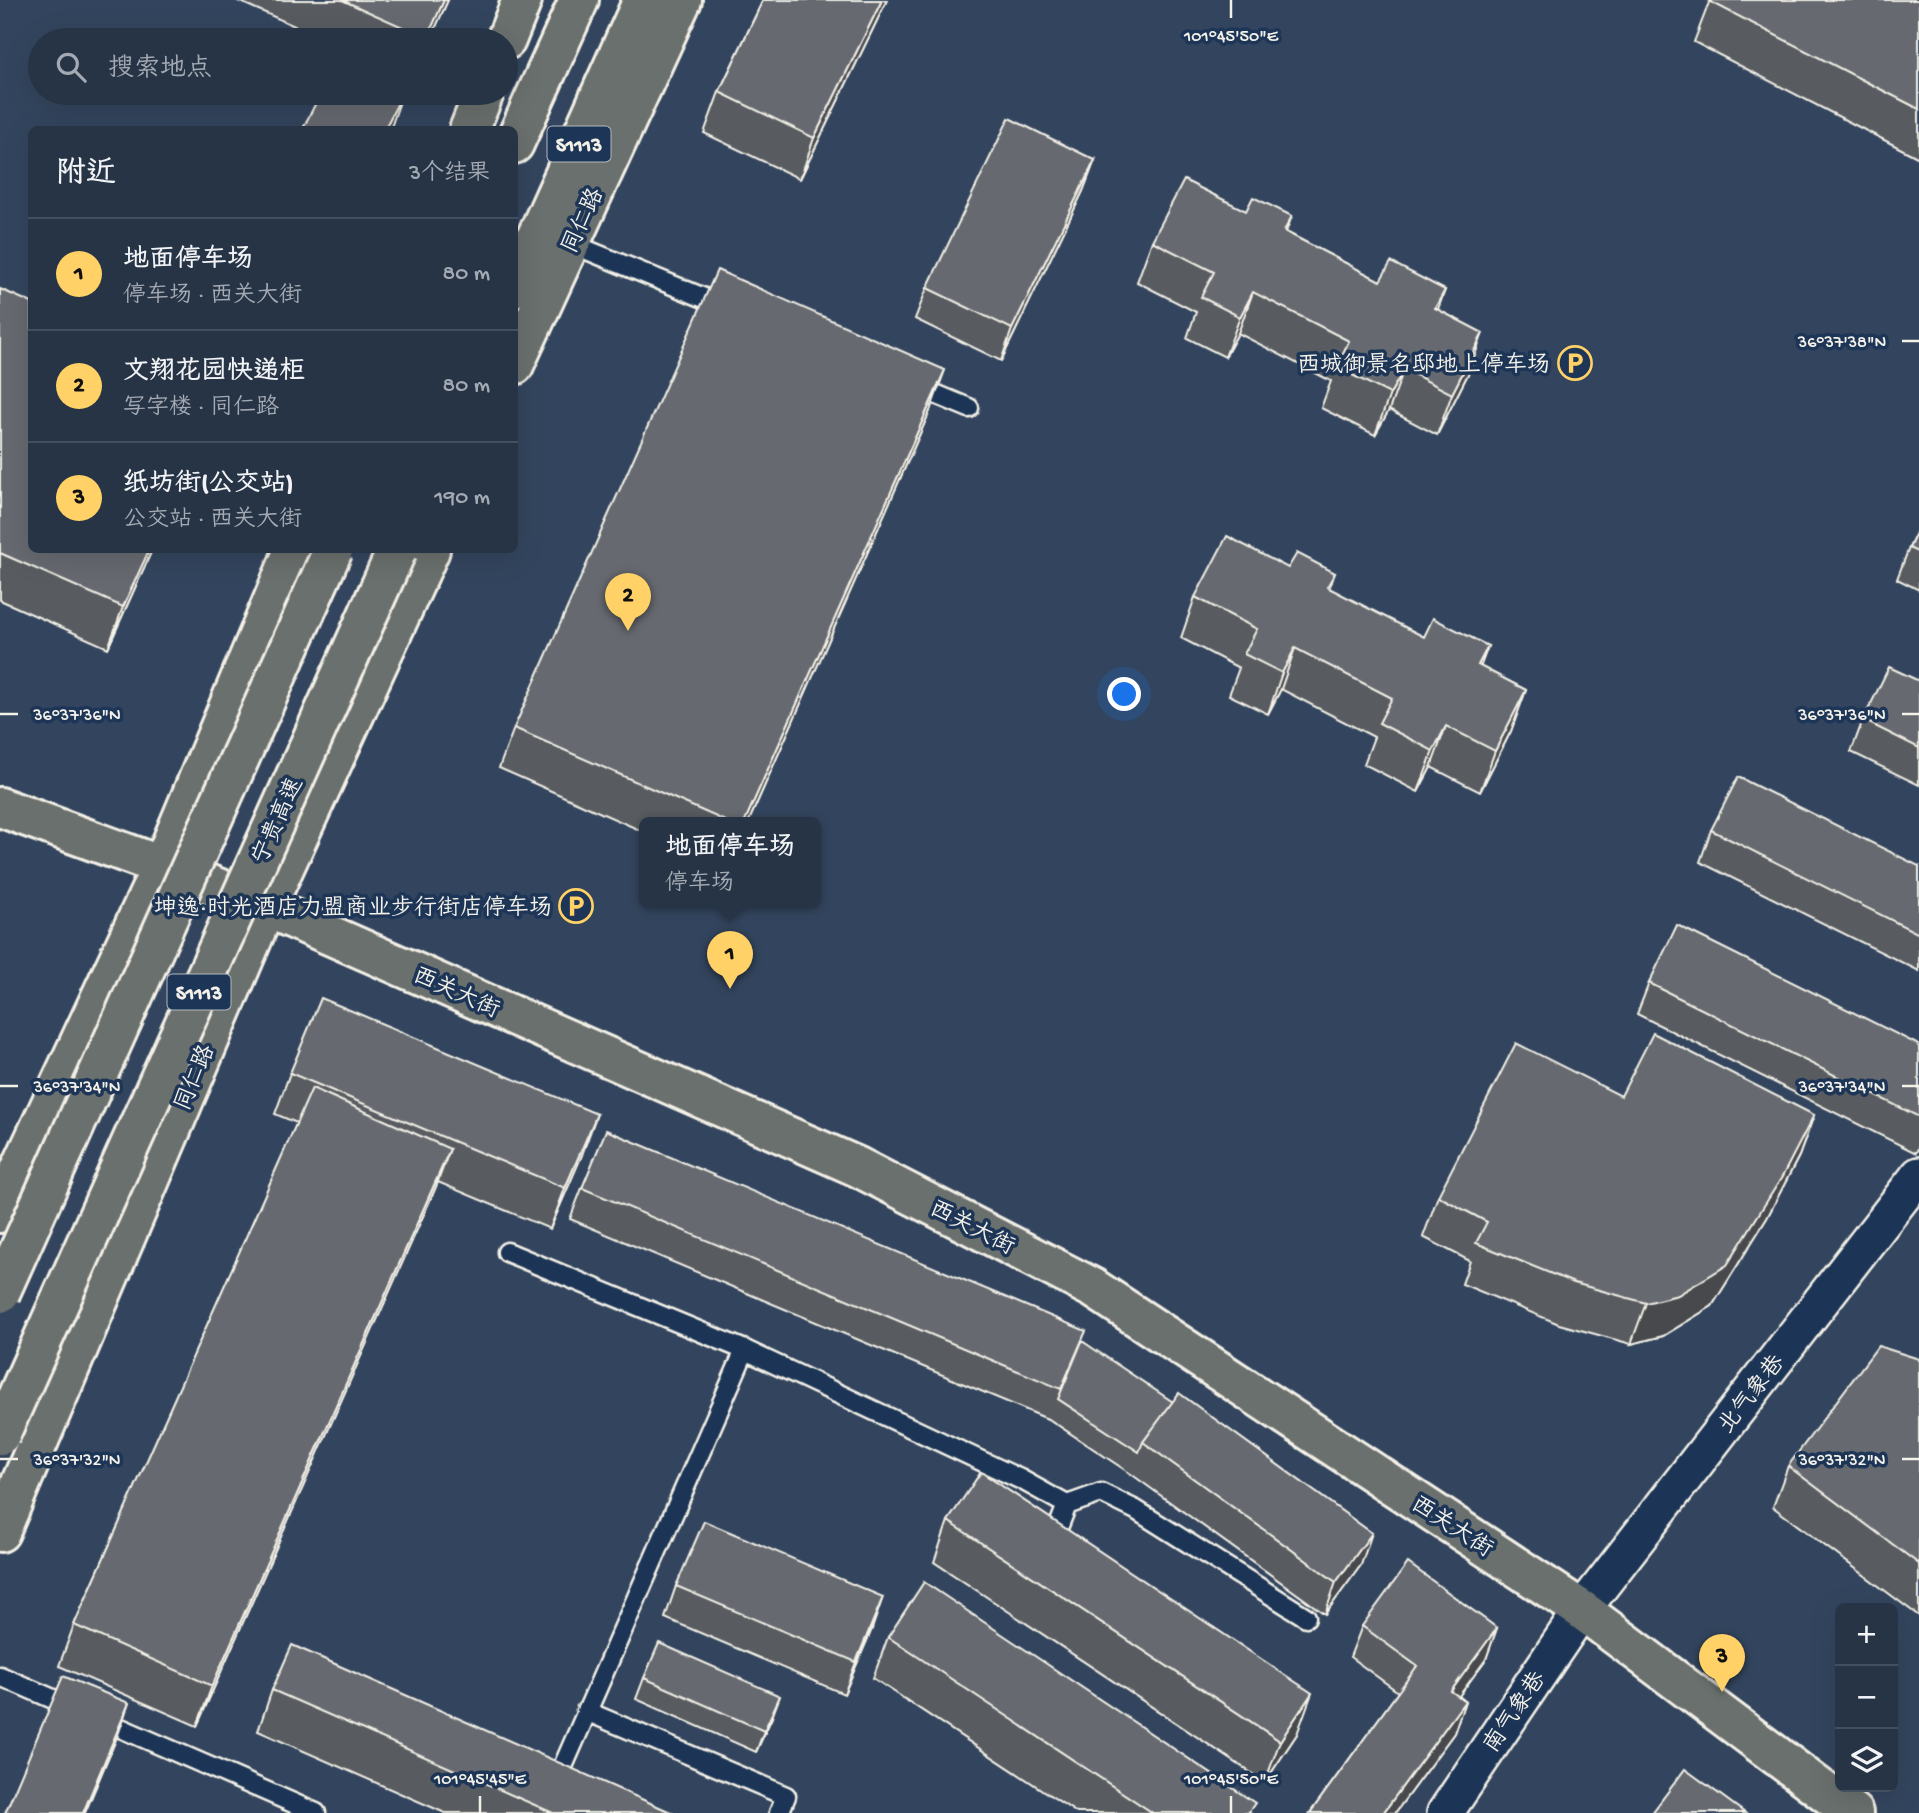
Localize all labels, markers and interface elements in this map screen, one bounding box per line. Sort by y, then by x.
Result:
text: 101°45'50"E [1183,27,1279,48]
search box [28,28,518,105]
icon: search [52,48,90,86]
text: 搜索地点 [108,55,212,86]
road number: S1113 [548,127,610,162]
text: 附近 [56,158,116,193]
text: 3个结果 [409,161,490,188]
street label: 同仁路 [556,184,611,258]
text: 地面停车场 [123,246,253,277]
text: 1 [74,261,84,288]
text: 80 m [443,261,490,288]
text: 停车场 · 西关大街 [123,283,302,310]
text: 36°37'38"N [1797,333,1886,354]
parking icon: 西城御景名邸地上停车场 [1556,344,1594,382]
place label: 西城御景名邸地上停车场 [1297,352,1550,380]
text: 文翔花园快递柜 [123,358,305,389]
text: 2 [73,373,85,400]
text: 80 m [443,373,490,400]
text: 写字楼 · 同仁路 [123,395,279,422]
text: 纸坊街(公交站) [123,470,294,501]
text: 3 [73,485,85,512]
text: 190 m [434,485,490,512]
text: 公交站 · 西关大街 [123,507,302,534]
pin: 2 [605,573,651,631]
your location [1107,677,1141,711]
text: 36°37'36"N [32,706,121,727]
text: 36°37'36"N [1797,706,1886,727]
street label: 宁贵高速 [246,773,310,869]
popup [639,817,821,908]
text: 地面停车场 [665,834,795,865]
text: 停车场 [665,871,734,898]
parking icon: 坤逸·时光酒店力盟商业步行街店停车场 [557,887,595,925]
place label: 坤逸·时光酒店力盟商业步行街店停车场 [154,895,552,923]
pin: 1 [707,931,753,989]
street label: 西关大街 [408,962,503,1025]
road number: S1113 [168,974,230,1010]
street label: 同仁路 [169,1041,222,1115]
text: 36°37'34"N [33,1078,120,1099]
text: 36°37'34"N [1798,1078,1885,1099]
street label: 西关大街 [924,1195,1019,1262]
street label: 北气象巷 [1712,1349,1792,1440]
text: 36°37'32"N [32,1451,121,1472]
text: 36°37'32"N [1797,1451,1886,1472]
street label: 西关大街 [1405,1491,1498,1564]
map controls [1835,1603,1898,1792]
button: + [1835,1603,1898,1666]
pin: 3 [1699,1634,1745,1692]
street label: 南气象巷 [1477,1665,1553,1759]
button: − [1835,1666,1898,1729]
button: layers [1835,1729,1898,1792]
text: 101°45'45"E [433,1770,527,1791]
text: 101°45'50"E [1183,1770,1279,1791]

